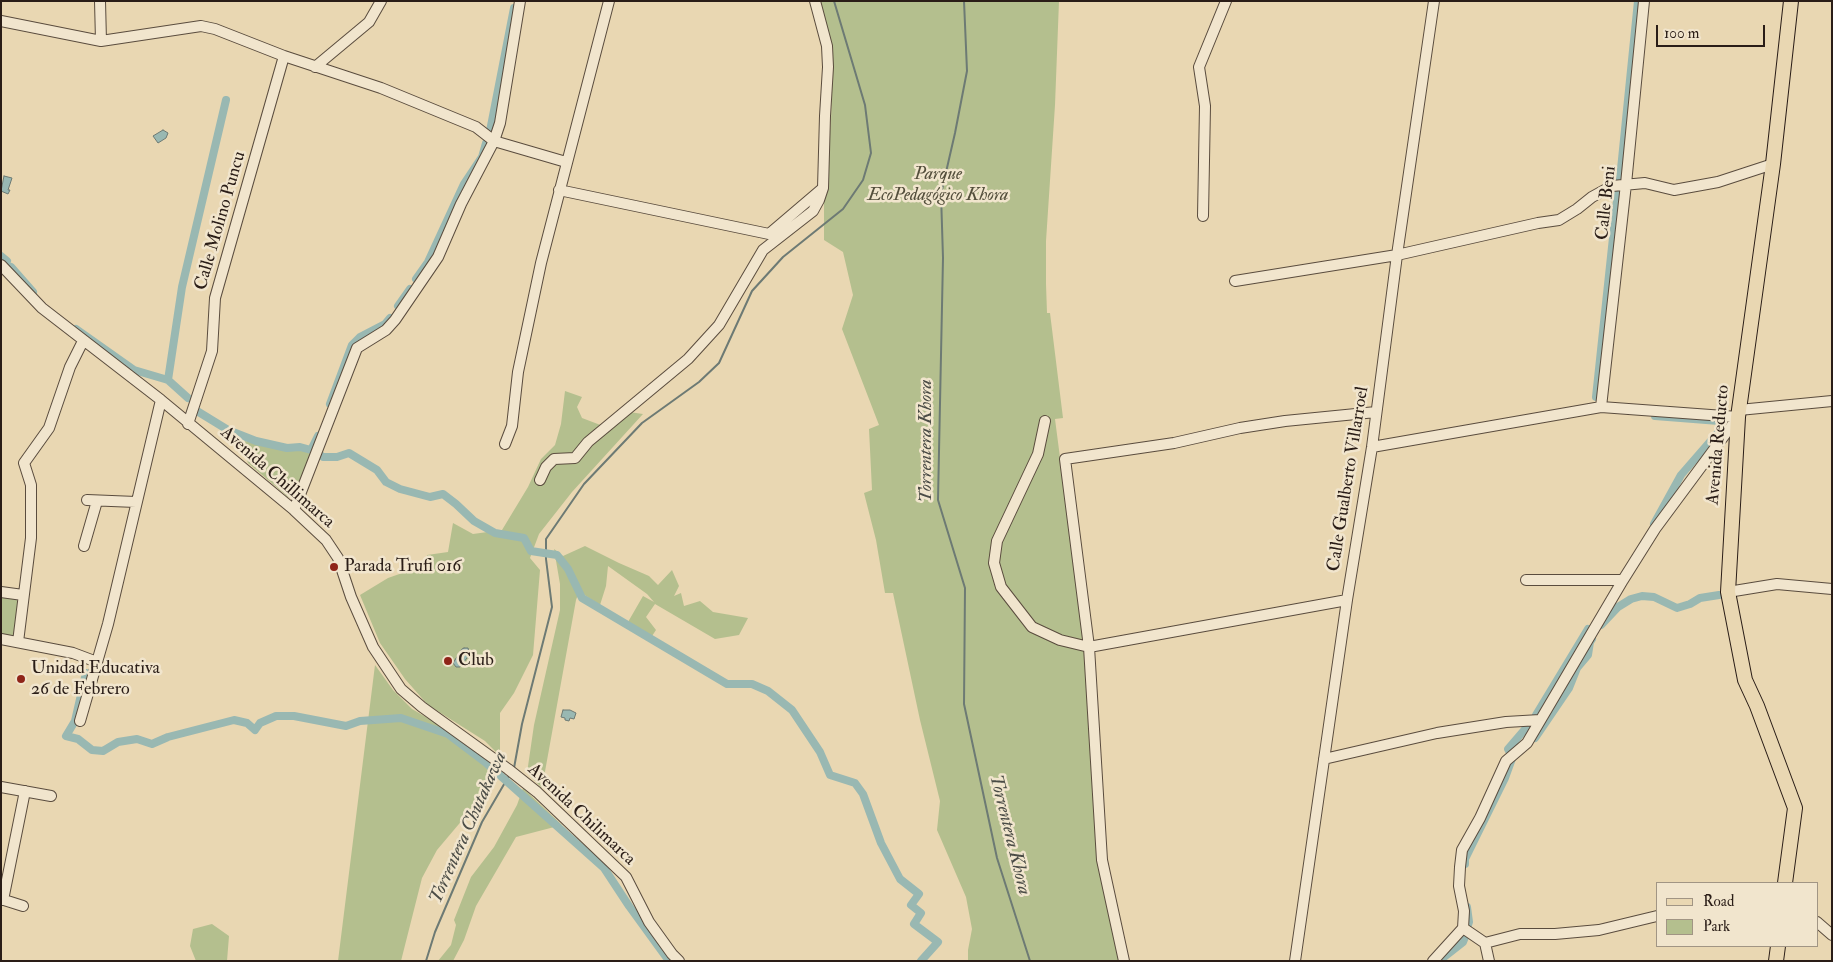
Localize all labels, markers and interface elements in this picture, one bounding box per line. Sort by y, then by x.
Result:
scale bar [1658,15,1767,47]
text: 100 m [1664,24,1699,43]
street label: Calle Molino Puncu [191,149,251,293]
park label: Parque EcoPedagógico Khora [868,164,1008,206]
street label: Calle Beni [1592,165,1622,241]
water label: Torrentera Khora [916,379,938,503]
street label: Avenida Reducto [1703,384,1735,506]
street label: Calle Gualberto Villarroel [1324,385,1374,573]
street label: Avenida Chillimarca [215,423,339,533]
place label: Parada Trufi 016 [344,556,461,578]
marker: Parada Trufi 016 [328,561,340,573]
place label: Club [458,650,494,672]
marker: Club [442,655,454,667]
place label: Unidad Educativa 26 de Febrero [31,658,160,701]
marker: Unidad Educativa 26 de Febrero [15,673,27,685]
water label: Torrentera Chutakawa [425,749,513,907]
street label: Avenida Chilimarca [523,759,639,871]
water label: Torrentera Khora [983,772,1035,898]
legend [1656,882,1818,947]
text: Road [1703,892,1734,911]
text: Park [1703,917,1730,936]

